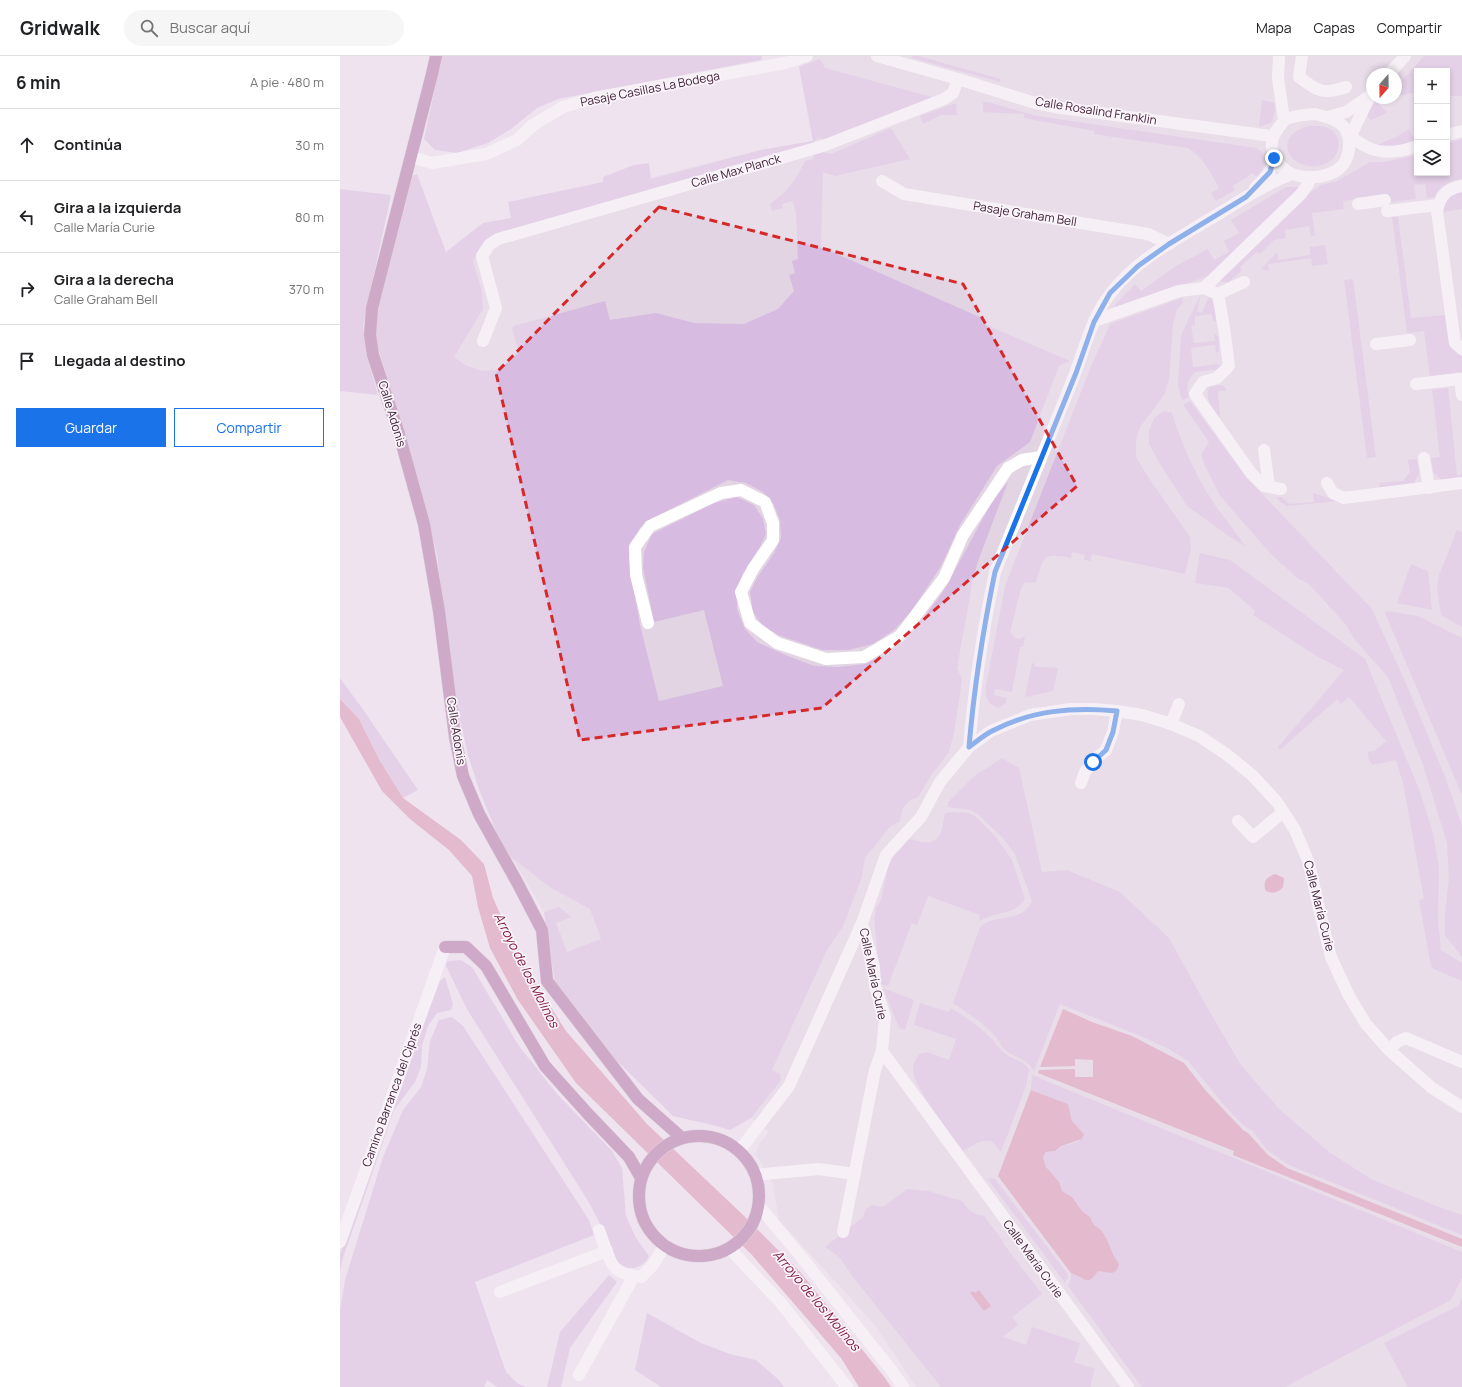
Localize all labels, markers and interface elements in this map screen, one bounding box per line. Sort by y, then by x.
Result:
search box [124,10,404,46]
text: Gridwalk [20,15,100,41]
icon: search [138,17,160,39]
text: Buscar aquí [170,17,250,38]
text: Mapa [1256,18,1292,37]
text: Capas [1314,18,1355,37]
text: Compartir [1377,18,1442,37]
street label: Pasaje Casillas La Bodega [579,67,721,110]
north arrow [1366,68,1402,104]
map controls [1414,68,1450,176]
button: + [1414,68,1450,104]
text: 6 min [16,71,61,94]
text: A pie · 480 m [250,73,324,91]
street label: Calle Rosalind Franklin [1034,93,1158,128]
button: − [1414,104,1450,140]
icon: ahead [16,134,38,156]
text: Continúa [54,134,122,155]
text: 30 m [295,136,324,154]
button: layers [1414,140,1450,176]
street label: Calle Max Planck [689,149,783,191]
route end [1265,149,1283,167]
text: Gira a la izquierda [54,197,181,218]
street label: Pasaje Graham Bell [972,197,1078,230]
icon: left [16,206,38,228]
text: 80 m [295,208,324,226]
text: Calle María Curie [54,218,155,236]
text: Gira a la derecha [54,269,174,290]
icon: right [16,278,38,300]
text: 370 m [289,280,324,298]
text: Calle Graham Bell [54,290,158,308]
icon: arrive [16,350,38,372]
text: Llegada al destino [54,350,186,371]
street label: Calle Adonis [374,379,411,449]
button: Guardar [16,408,166,447]
button: Compartir [174,408,324,447]
street label: Calle Adonis [443,696,470,766]
route start [1084,753,1102,771]
street label: Calle María Curie [1300,859,1339,953]
water label: Arroyo de los Molinos [490,910,564,1032]
street label: Calle María Curie [855,927,891,1021]
street label: Camino Barranca del Ciprés [358,1020,426,1169]
street label: Calle María Curie [999,1216,1068,1301]
water label: Arroyo de los Molinos [769,1246,865,1355]

